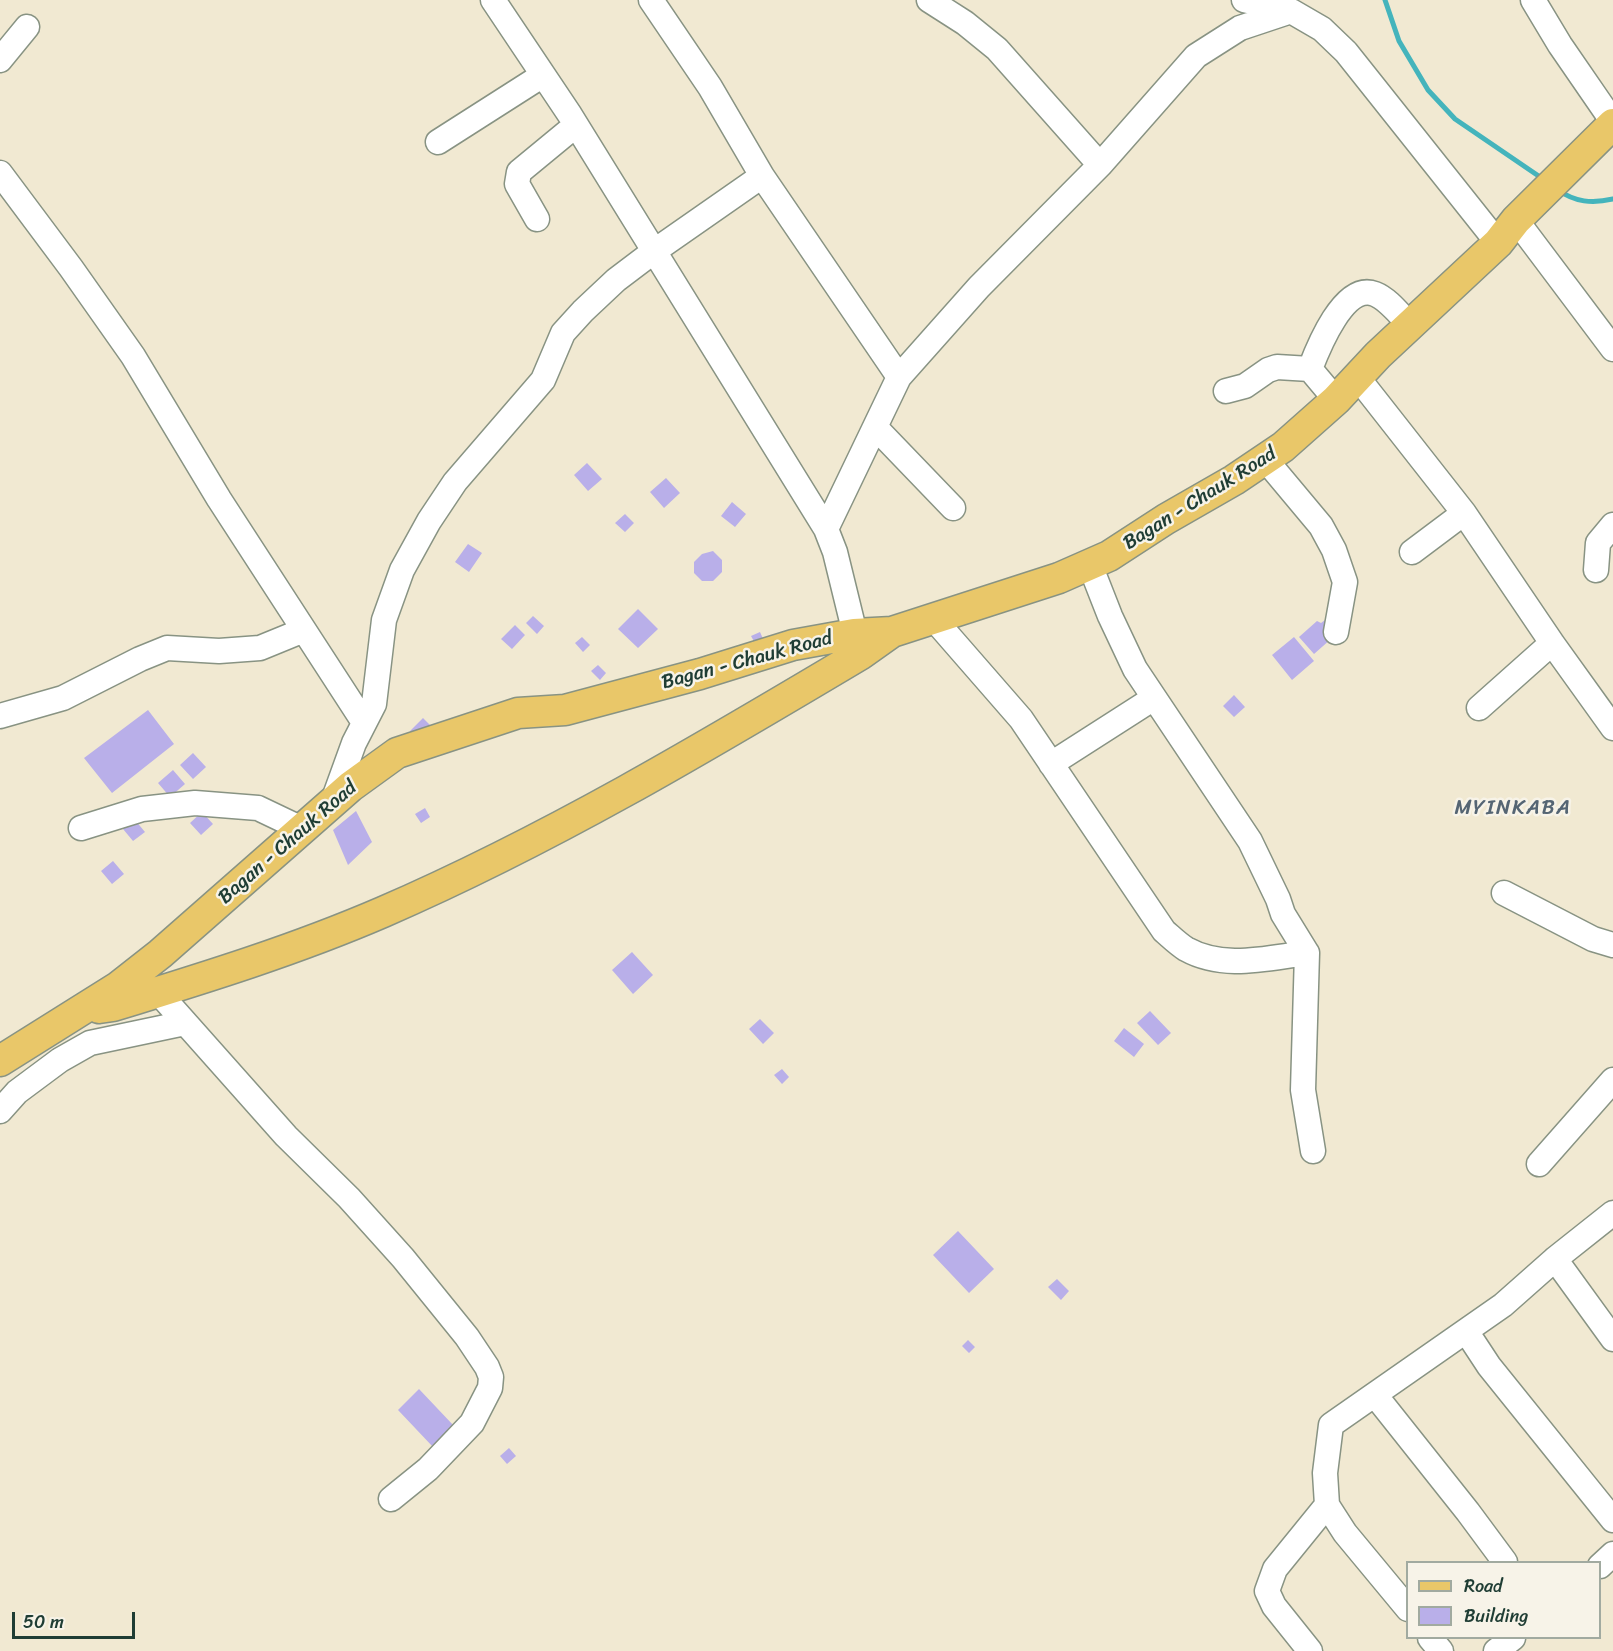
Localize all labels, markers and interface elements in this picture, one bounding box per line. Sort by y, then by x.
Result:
street label: Bagan - Chauk Road [1119,442,1281,556]
street label: Bagan - Chauk Road [659,627,835,695]
street label: Bagan - Chauk Road [214,776,362,910]
district label: MYINKABA [1454,796,1572,822]
legend [1406,1561,1601,1639]
text: Road [1464,1570,1503,1602]
scale bar [15,1600,138,1638]
text: Building [1464,1600,1528,1632]
text: 50 m [23,1606,64,1638]

